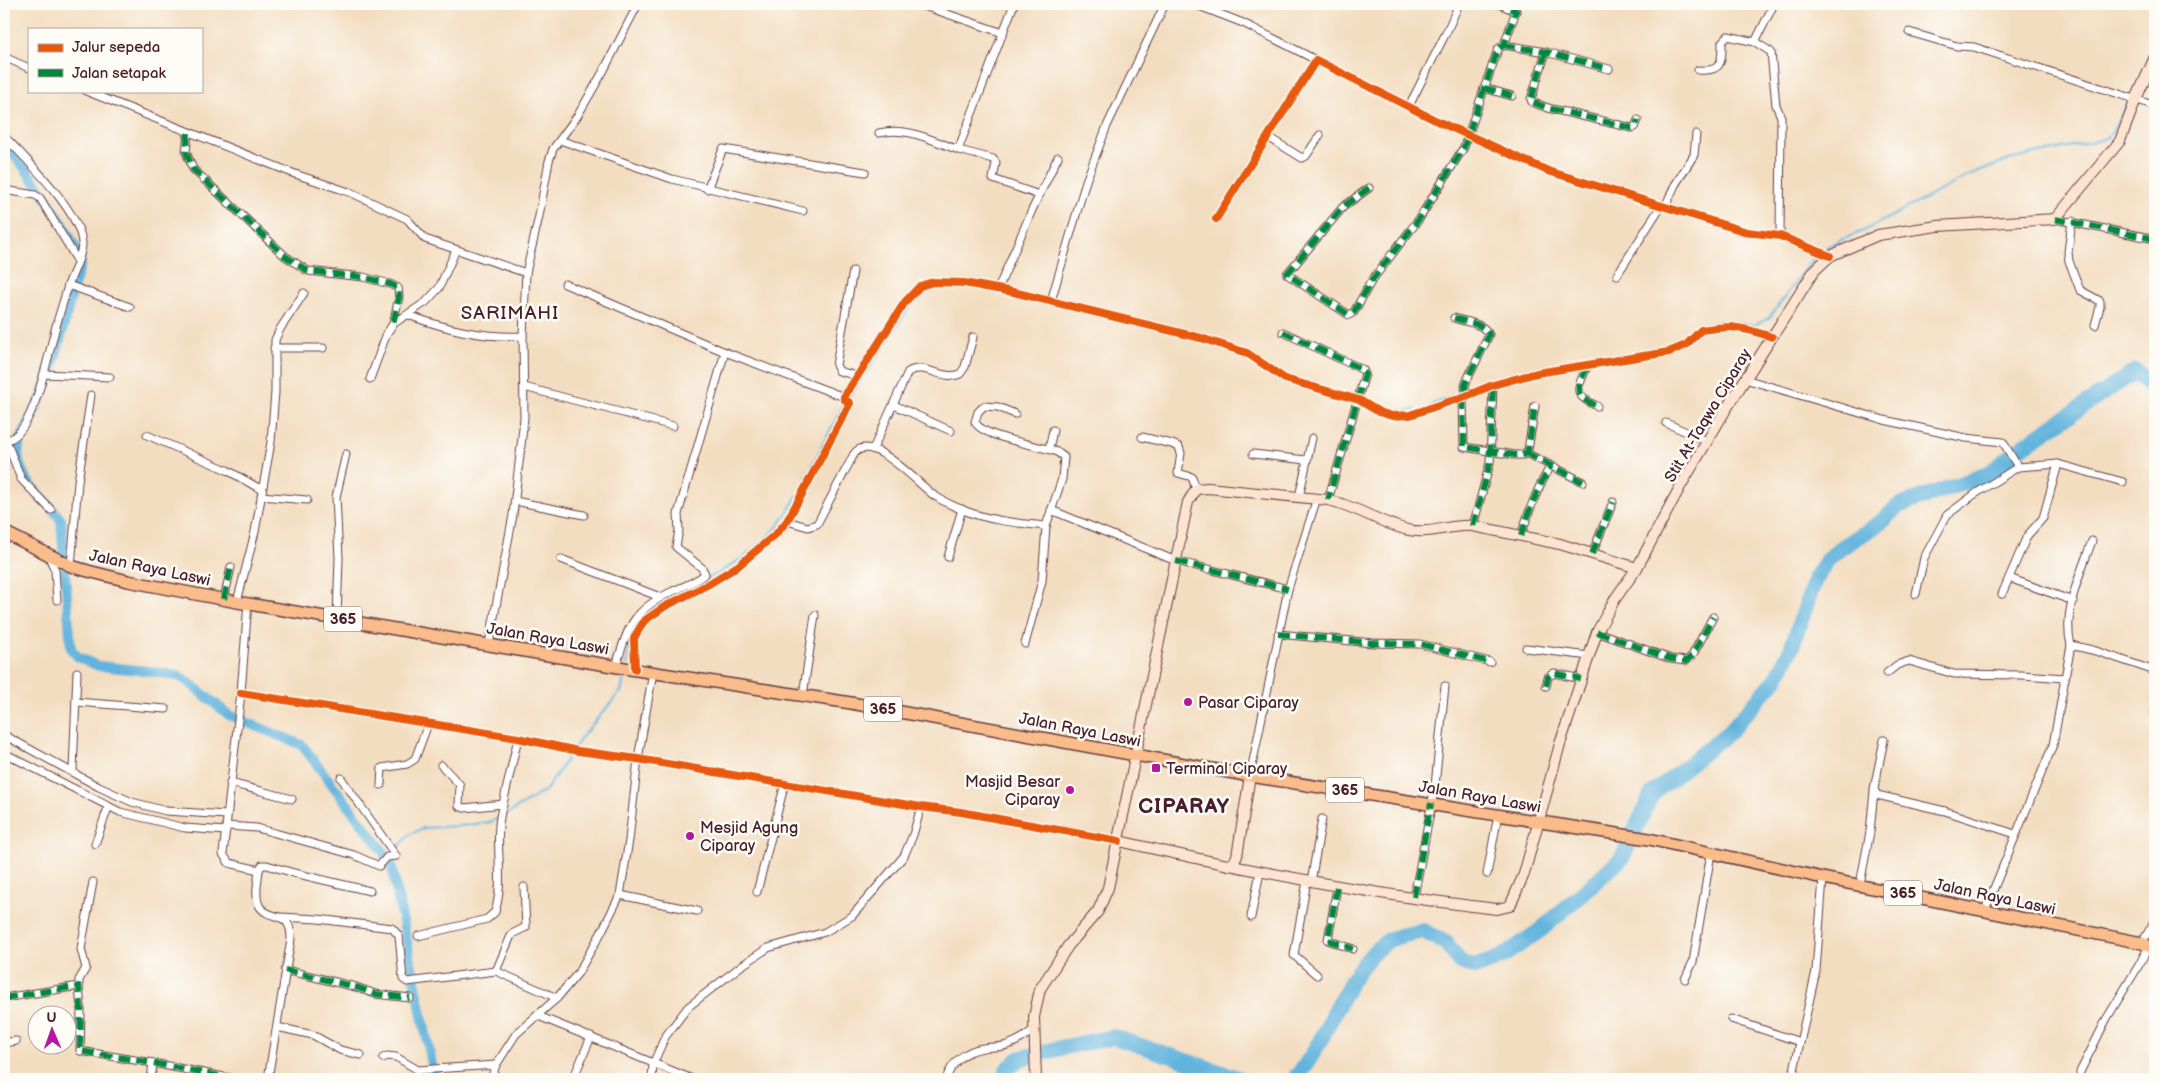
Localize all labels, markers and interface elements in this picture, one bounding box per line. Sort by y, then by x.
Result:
legend [28,28,202,92]
text: Jalur sepeda [72,38,160,57]
text: Jalan setapak [72,64,166,83]
district label: SARIMAHI [461,302,559,325]
street label: Stit At-Taqwa Ciparay [1661,345,1756,486]
street label: Jalan Raya Laswi [87,546,212,591]
road number: 365 [324,606,362,632]
street label: Jalan Raya Laswi [485,619,610,660]
place label: Pasar Ciparay [1198,694,1300,713]
road number: 365 [864,696,902,722]
marker: Pasar Ciparay [1182,696,1194,708]
street label: Jalan Raya Laswi [1017,709,1142,752]
place label: Terminal Ciparay [1166,760,1288,779]
marker: Terminal Ciparay [1150,762,1162,774]
place label: Masjid Besar Ciparay [965,773,1061,810]
street label: Jalan Raya Laswi [1417,777,1542,818]
road number: 365 [1326,778,1364,802]
marker: Masjid Besar Ciparay [1064,784,1076,796]
district label: CIPARAY [1138,794,1230,819]
place label: Mesjid Agung Ciparay [700,819,798,856]
marker: Mesjid Agung Ciparay [684,830,696,842]
street label: Jalan Raya Laswi [1932,875,2057,920]
road number: 365 [1884,880,1922,906]
north arrow [28,1006,78,1056]
text: U [46,1009,57,1026]

